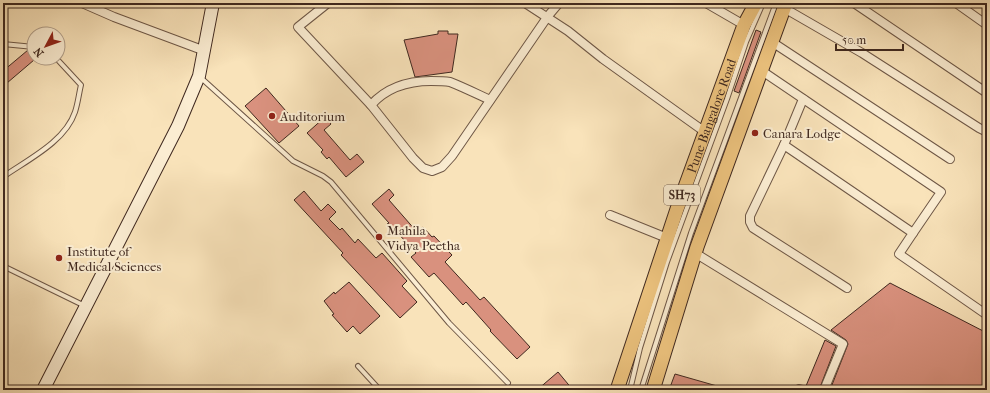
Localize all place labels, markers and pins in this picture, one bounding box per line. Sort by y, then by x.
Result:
place label: Auditorium [279,109,345,124]
marker: Auditorium [267,111,277,121]
place label: Canara Lodge [763,126,841,141]
marker: Canara Lodge [750,128,760,138]
place label: Mahila Vidya Peetha [386,223,461,253]
marker: Mahila Vidya Peetha [374,232,384,242]
place label: Institute of Medical Sciences [67,244,161,274]
marker: Institute of Medical Sciences [54,253,64,263]

